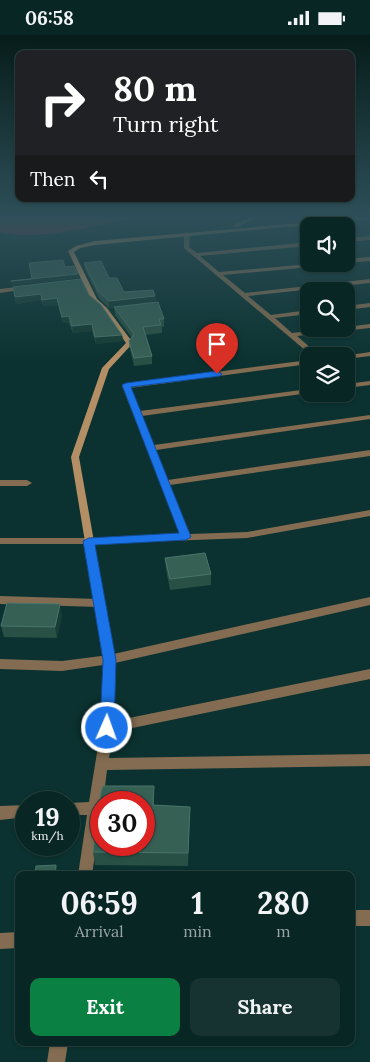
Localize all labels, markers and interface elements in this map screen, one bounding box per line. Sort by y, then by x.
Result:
text: 06:58 [25,6,74,30]
text: 80 m [113,66,197,111]
icon: right [30,70,95,135]
text: Turn right [113,110,218,138]
icon: left [85,165,113,193]
text: Then [30,167,75,191]
map controls [300,217,355,402]
button: sound [300,217,355,272]
button: search [300,282,355,337]
pin [196,323,238,374]
icon: arrive [203,330,231,358]
button: layers [300,347,355,402]
position arrow [80,701,132,753]
speed limit sign: 30 [90,791,155,856]
text: 19 [35,801,60,833]
text: km/h [31,828,64,843]
text: 06:59 [60,884,138,922]
text: 1 [191,884,204,922]
text: 280 [257,884,310,922]
text: Arrival [75,921,124,941]
text: min [183,921,212,941]
text: m [276,921,291,941]
button: Exit [30,978,180,1036]
button: Share [190,978,340,1036]

